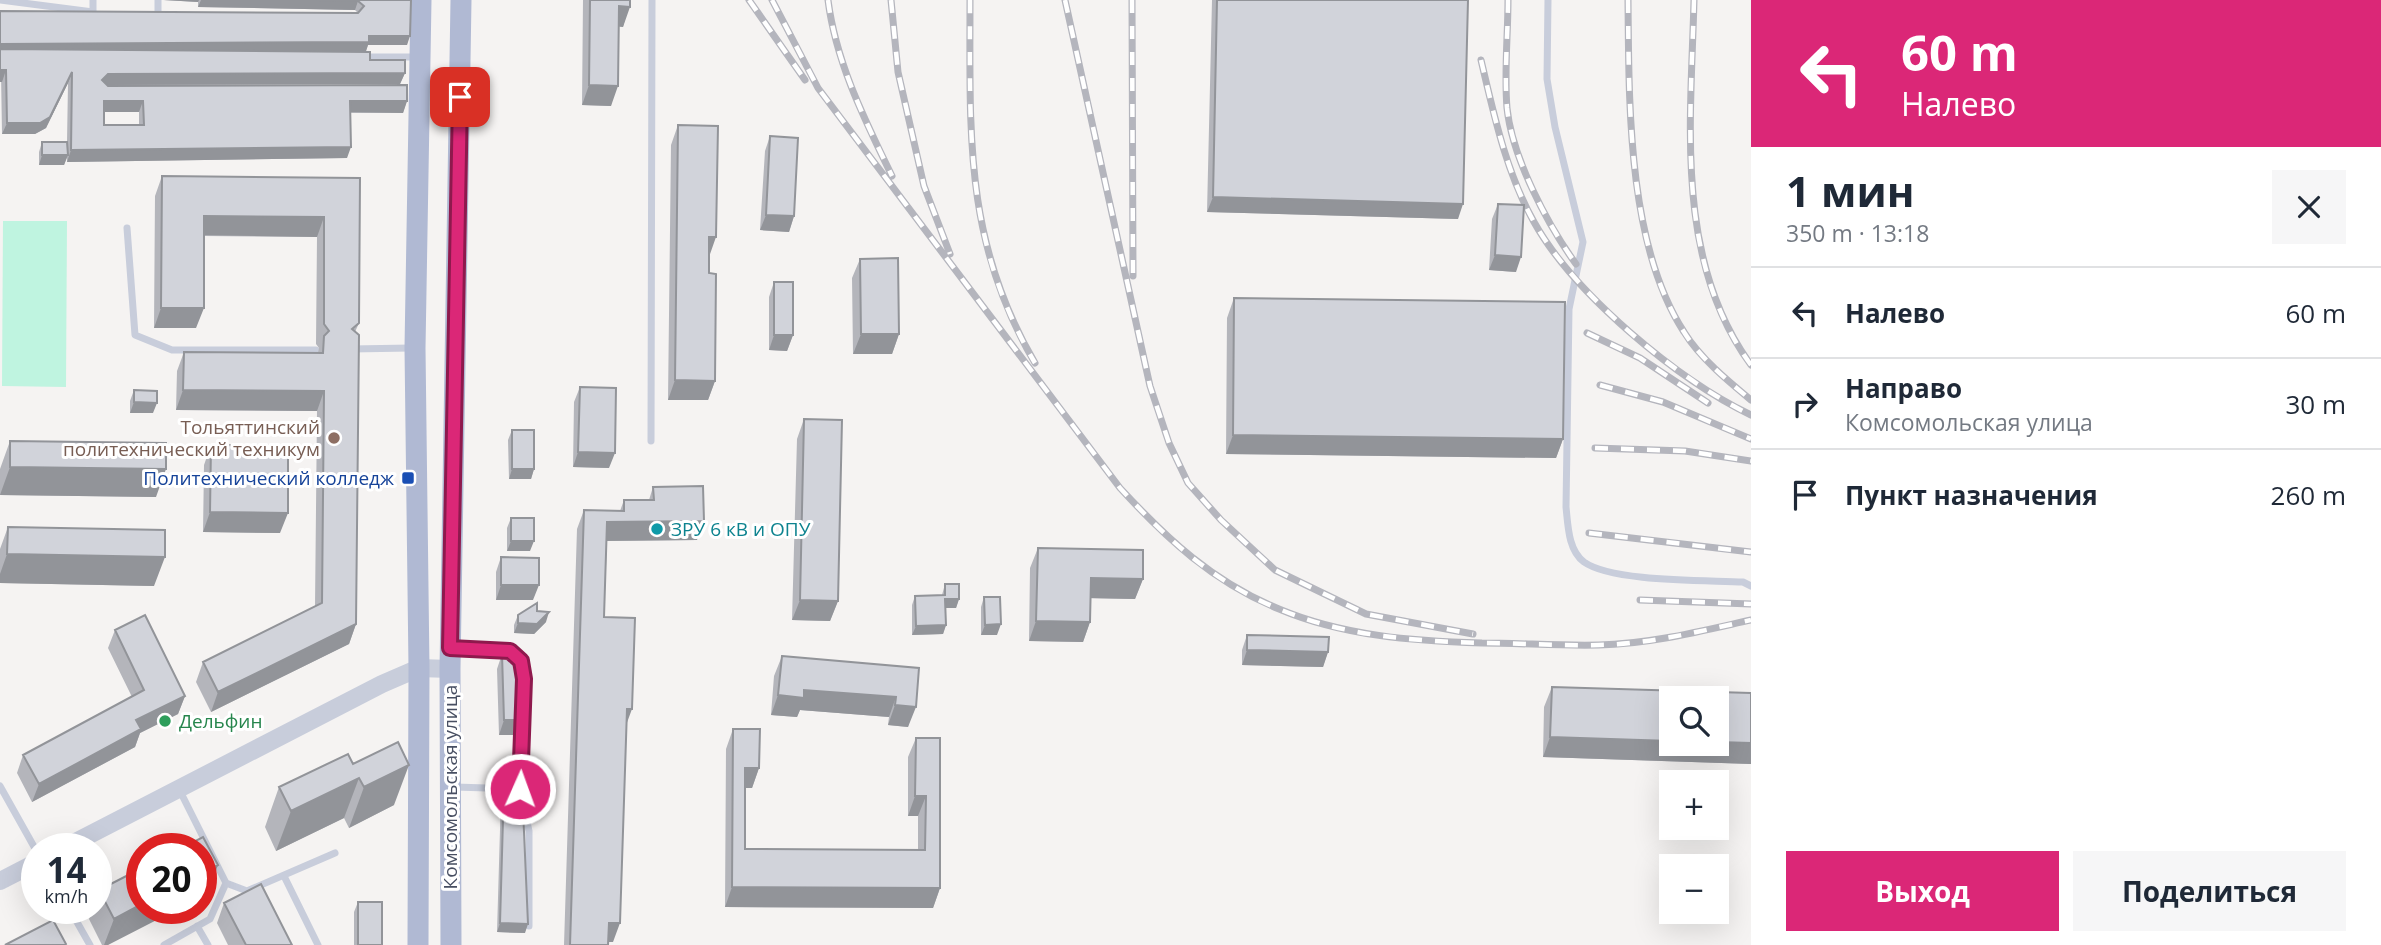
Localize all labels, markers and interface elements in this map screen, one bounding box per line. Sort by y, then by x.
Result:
text: 60 m [1901,19,2018,85]
icon: left [1786,28,1877,119]
pin [430,67,490,127]
icon: arrive [441,78,479,116]
text: Налево [1901,82,2016,125]
text: 1 мин [1786,162,1914,219]
button: close [2272,170,2346,244]
text: 350 m · 13:18 [1786,217,1929,249]
icon: left [1786,294,1824,332]
text: Налево [1845,295,1945,331]
text: 60 m [2285,295,2346,331]
text: Направо [1845,370,1962,406]
icon: right [1786,385,1824,423]
text: 30 m [2285,386,2346,422]
text: Комсомольская улица [1845,406,2093,438]
place label: Тольяттинский политехнический техникум [63,414,320,462]
marker: Тольяттинский политехнический техникум [326,430,342,446]
place label: Политехнический колледж [143,465,394,491]
marker: Политехнический колледж [400,470,416,486]
icon: arrive [1786,476,1824,514]
text: Пункт назначения [1845,477,2098,513]
text: 260 m [2271,477,2346,513]
place label: ЗРУ 6 кВ и ОПУ [671,516,811,542]
marker: ЗРУ 6 кВ и ОПУ [649,521,665,537]
street label: Комсомольская улица [437,685,463,889]
map controls [1659,686,1729,924]
button: search [1659,686,1729,756]
place label: Дельфин [179,708,262,734]
marker: Дельфин [157,713,173,729]
position arrow [483,752,557,826]
button: + [1659,770,1729,840]
speed limit sign: 20 [126,833,217,924]
text: 14 [46,846,87,893]
button: Выход [1786,851,2059,931]
button: Поделиться [2073,851,2346,931]
button: − [1659,854,1729,924]
text: km/h [45,884,88,908]

